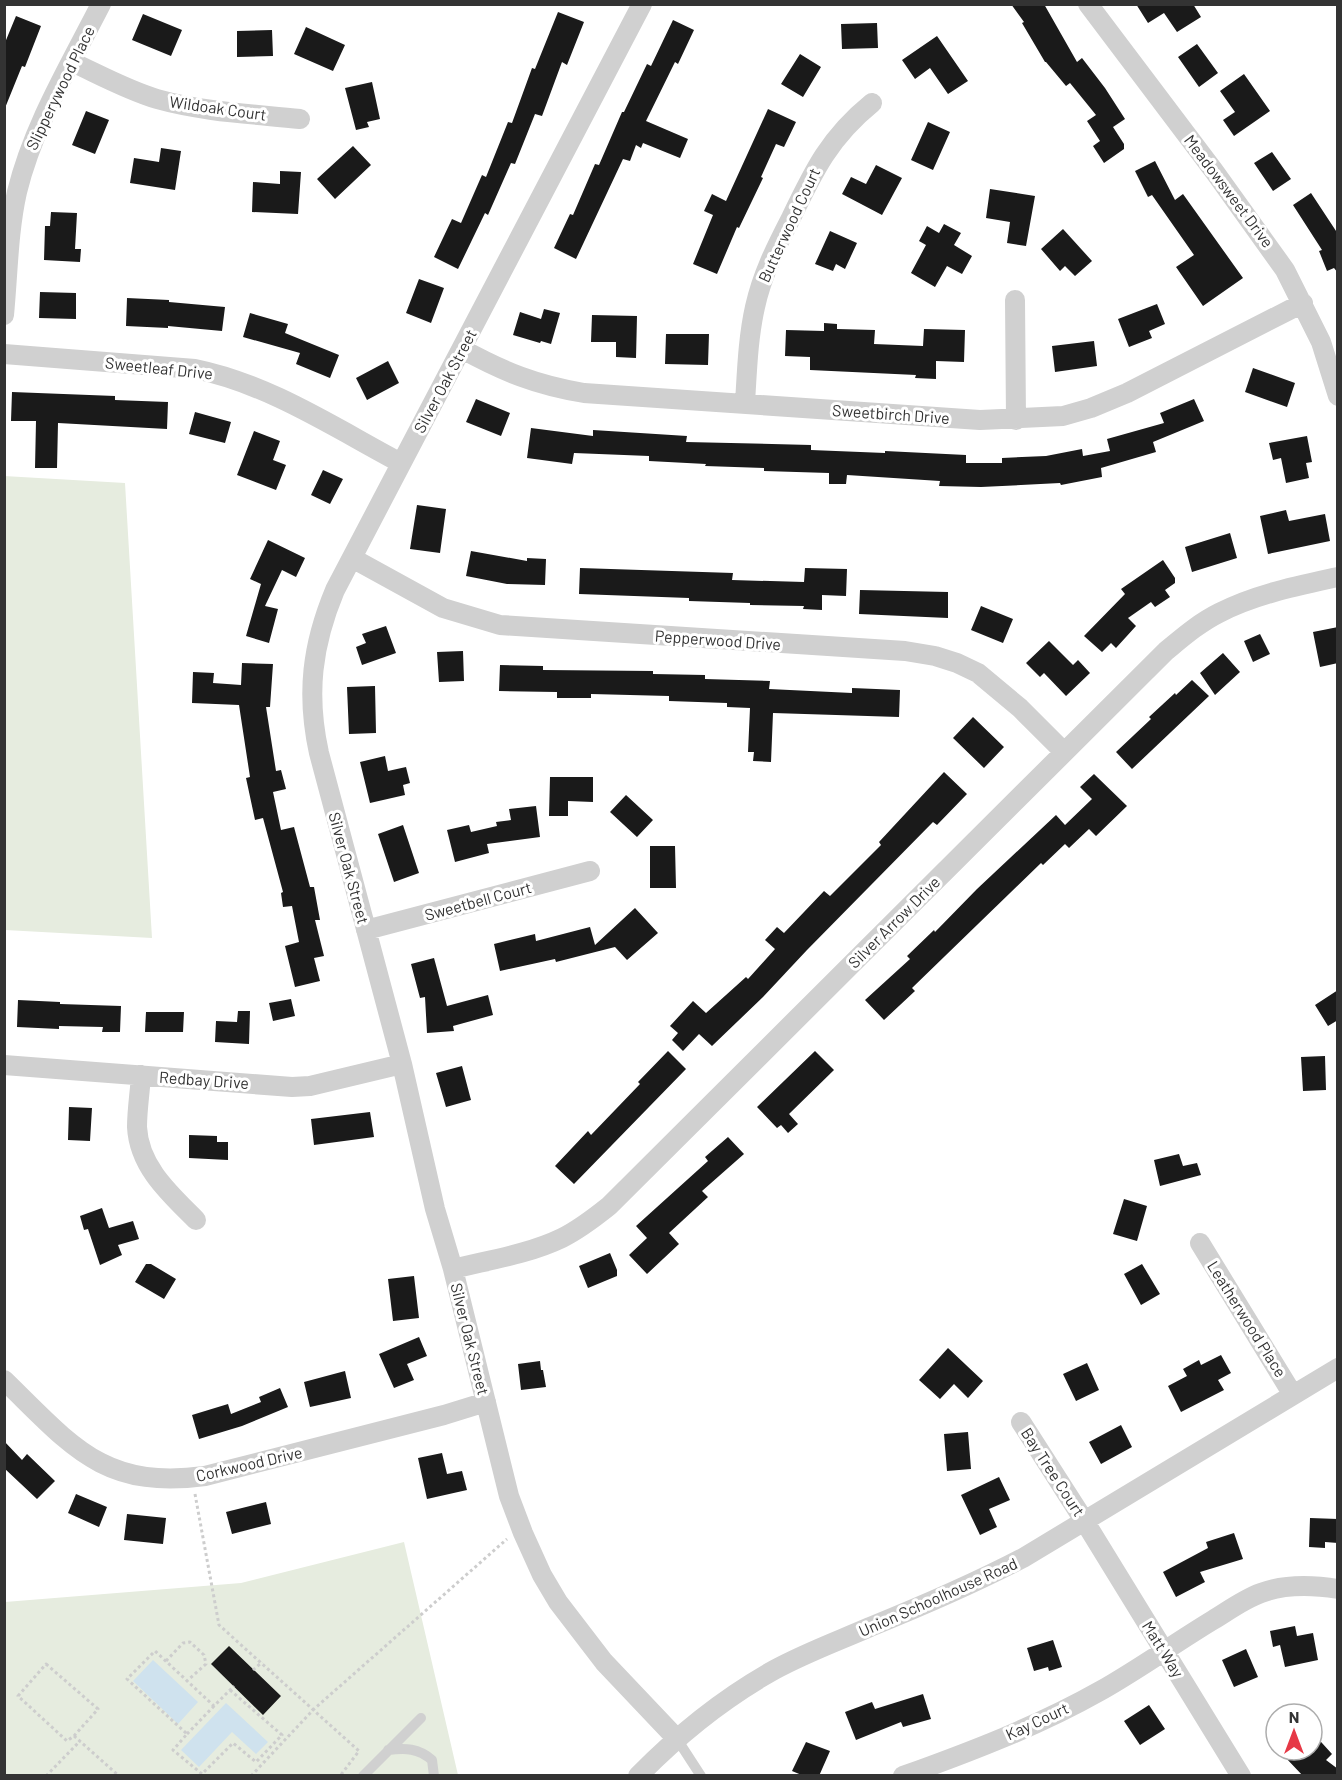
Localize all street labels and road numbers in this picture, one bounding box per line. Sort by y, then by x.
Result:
street label: Slipperywood Place [21,23,98,153]
street label: Wildoak Court [168,91,268,124]
street label: Meadowsweet Drive [1181,131,1278,251]
street label: Butterwood Court [754,165,823,285]
street label: Silver Oak Street [409,326,480,436]
street label: Sweetleaf Drive [104,352,214,383]
street label: Sweetbirch Drive [832,400,950,427]
street label: Pepperwood Drive [654,626,782,653]
street label: Silver Oak Street [325,810,374,926]
street label: Silver Arrow Drive [844,872,944,972]
street label: Sweetbell Court [422,877,533,924]
street label: Redbay Drive [158,1067,250,1092]
street label: Leatherwood Place [1204,1257,1291,1380]
street label: Silver Oak Street [447,1281,494,1397]
street label: Bay Tree Court [1018,1424,1089,1520]
street label: Corkwood Drive [194,1442,304,1485]
street label: Union Schoolhouse Road [856,1553,1020,1640]
street label: Matt Way [1139,1617,1189,1681]
street label: Kay Court [1002,1698,1071,1743]

